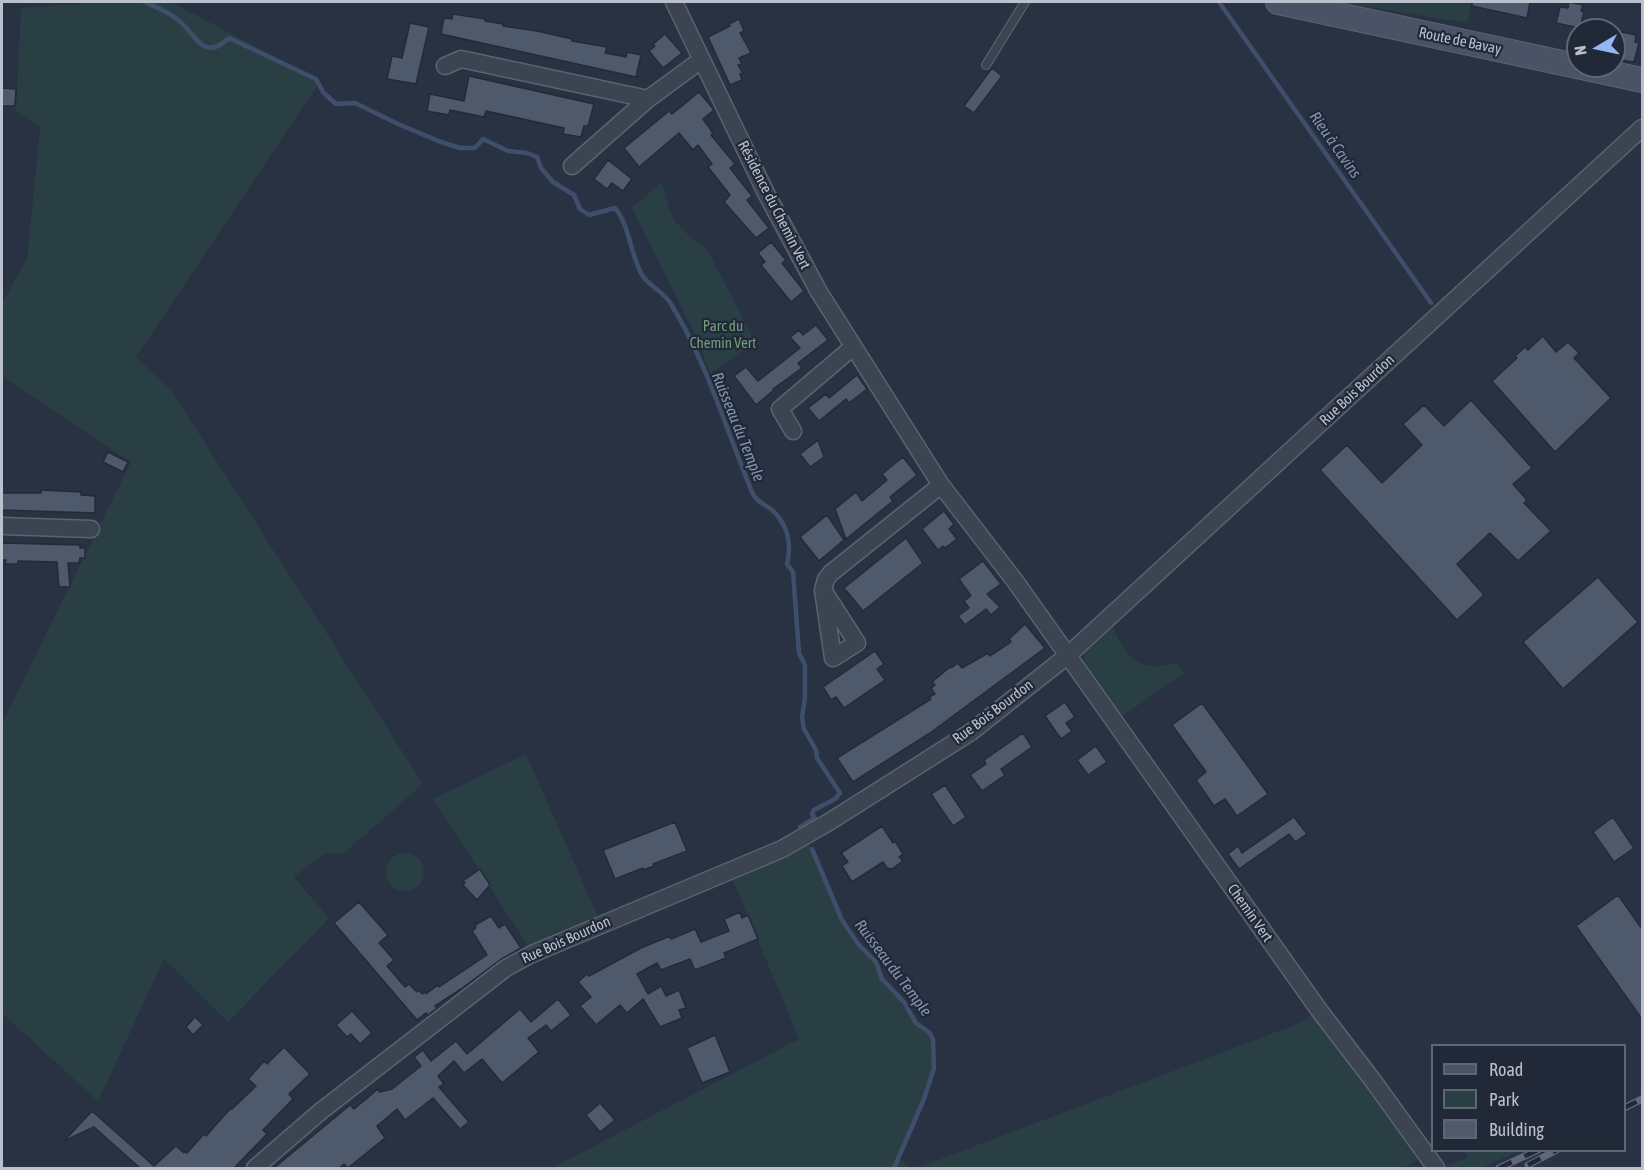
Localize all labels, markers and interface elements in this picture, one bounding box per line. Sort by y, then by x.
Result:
north arrow [1566,18,1626,78]
street label: Route de Bavay [1417,23,1503,59]
text: N [1571,44,1590,57]
water label: Rieu à Cavins [1305,108,1365,182]
street label: Résidence du Chemin Vert [734,138,814,272]
park label: Parc du Chemin Vert [690,317,756,352]
street label: Rue Bois Bourdon [1316,351,1398,429]
water label: Ruisseau du Temple [707,370,769,484]
street label: Rue Bois Bourdon [949,676,1037,748]
street label: Chemin Vert [1223,881,1277,945]
street label: Rue Bois Bourdon [519,912,613,968]
water label: Ruisseau du Temple [850,916,936,1020]
legend [1431,1044,1626,1152]
text: Road [1489,1059,1523,1080]
text: Park [1489,1089,1519,1110]
text: Building [1489,1119,1544,1140]

